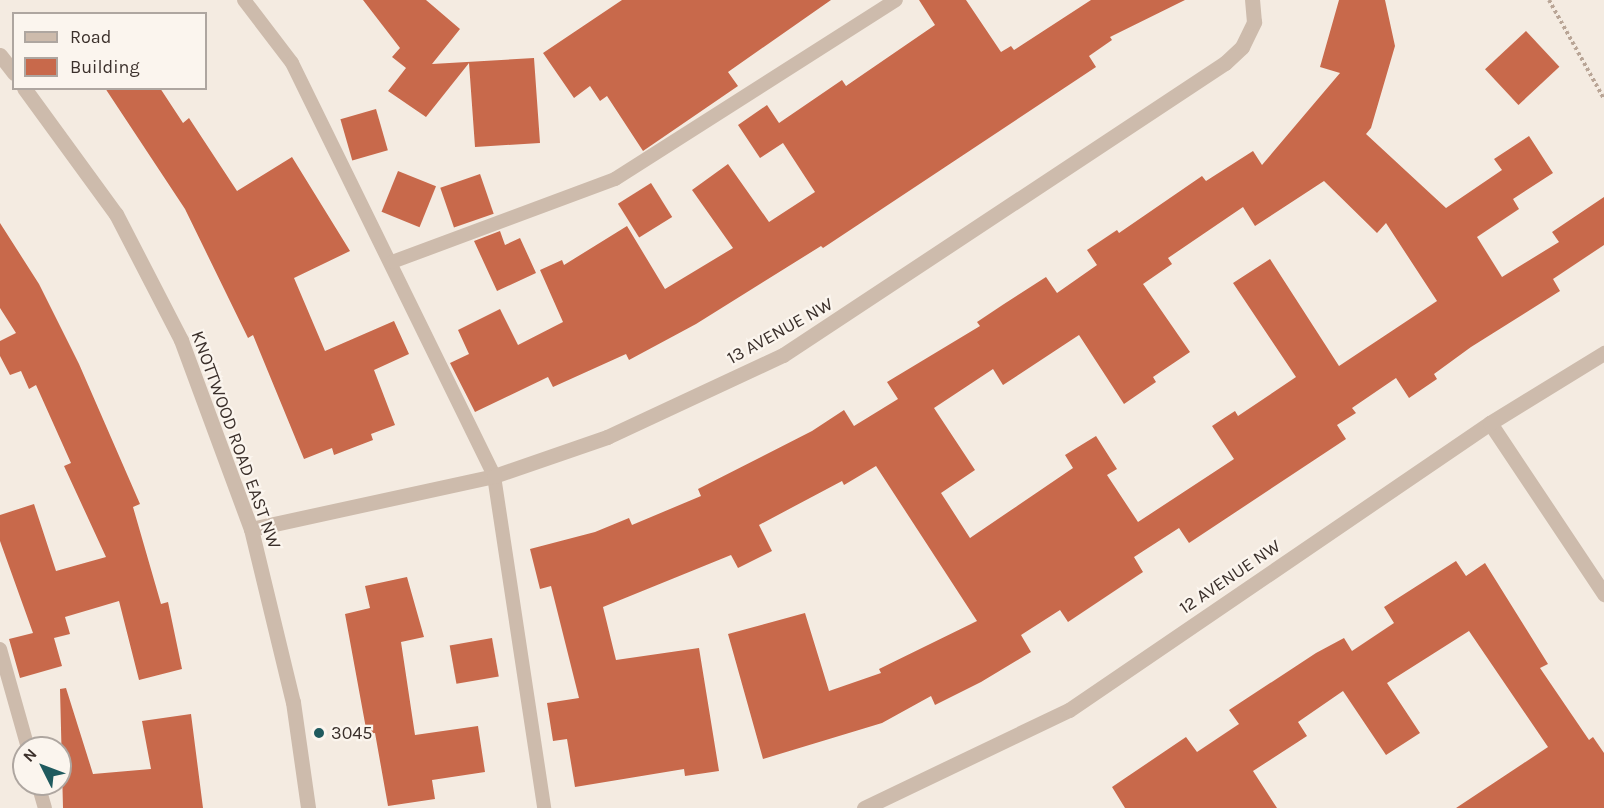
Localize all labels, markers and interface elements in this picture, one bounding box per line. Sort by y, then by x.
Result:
legend [12,12,207,90]
text: Road [70,26,111,48]
text: Building [70,56,140,78]
street label: 13 AVENUE NW [723,293,837,369]
street label: KNOTTWOOD ROAD EAST NW [186,328,286,552]
street label: 12 AVENUE NW [1175,535,1285,619]
place label: 3045 [331,722,373,744]
marker: 3045 [312,726,326,740]
north arrow [12,736,72,796]
text: N [19,744,41,766]

